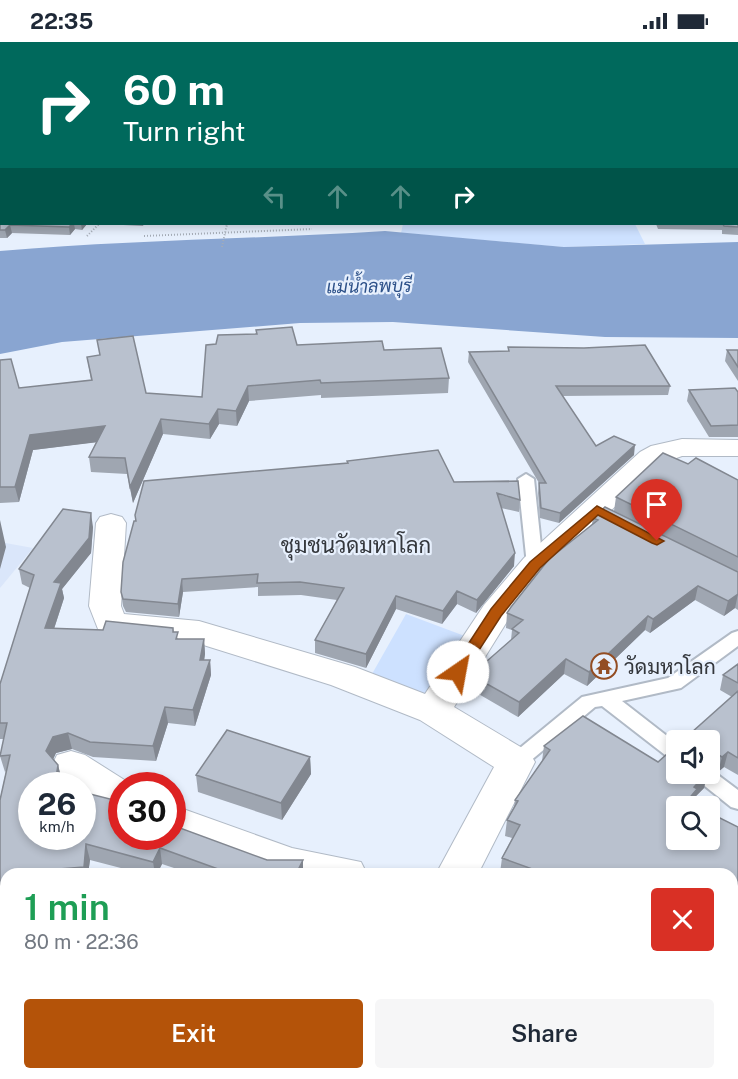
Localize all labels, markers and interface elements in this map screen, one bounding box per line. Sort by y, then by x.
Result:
text: 22:35 [30,8,93,34]
text: 60 m [123,65,225,114]
icon: right [24,66,102,144]
text: Turn right [123,115,246,147]
icon: left [258,180,291,213]
icon: ahead [321,180,354,213]
icon: ahead [384,180,417,213]
icon: right [447,180,480,213]
water label: แม่น้ำลพบุรี [326,270,413,299]
pin [631,479,682,541]
icon: arrive [640,488,673,521]
district label: ชุมชนวัดมหาโลก [281,531,431,561]
position arrow [426,640,490,704]
temple icon: วัดมหาโลก [589,651,619,681]
place label: วัดมหาโลก [624,654,716,679]
map controls [666,730,720,850]
button: sound [666,730,720,784]
speed limit sign: 30 [108,772,186,850]
text: 26 [38,786,76,822]
button: search [666,796,720,850]
text: km/h [39,818,75,835]
text: 1 min [24,886,110,928]
button: close [651,888,714,951]
text: 80 m · 22:36 [24,930,139,954]
button: Exit [24,999,363,1068]
button: Share [375,999,714,1068]

